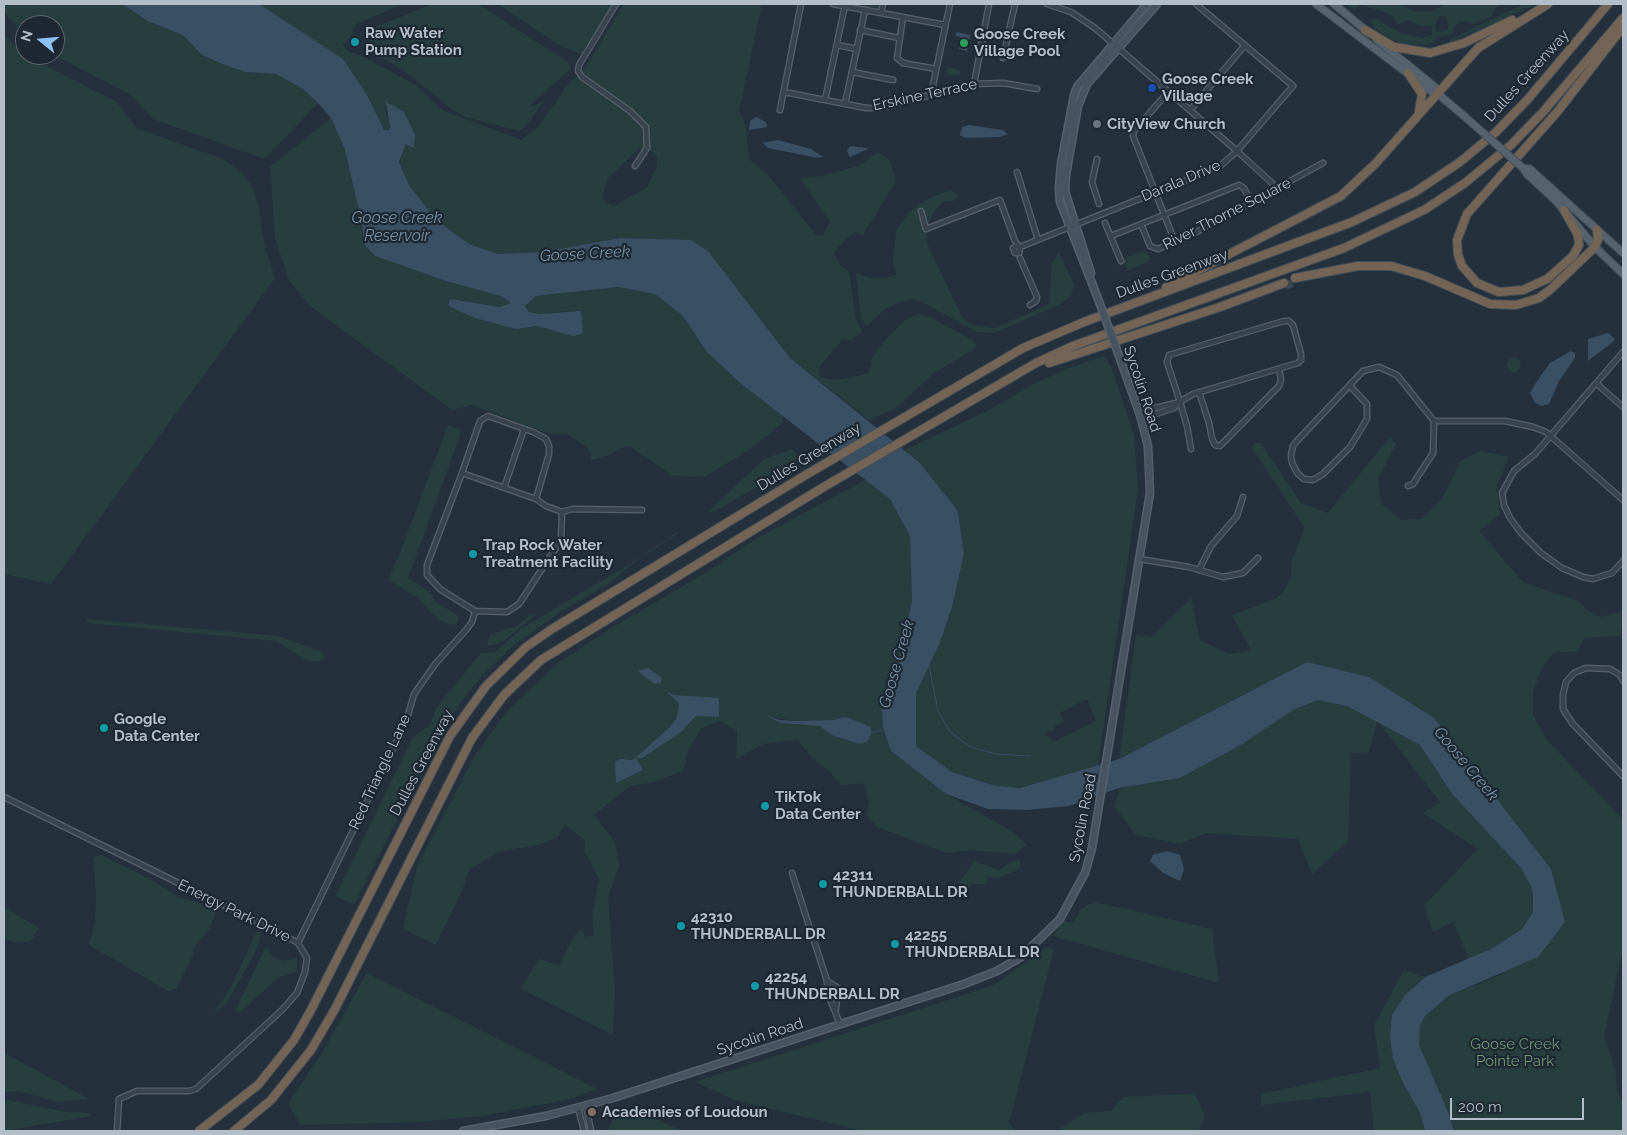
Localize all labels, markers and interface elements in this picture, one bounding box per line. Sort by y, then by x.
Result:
north arrow [15,15,65,65]
place label: Raw Water Pump Station [365,24,462,59]
place label: Goose Creek Village Pool [974,25,1065,60]
street label: Dulles Greenway [1481,26,1573,126]
text: N [17,28,36,43]
marker: Raw Water Pump Station [349,36,361,48]
marker: Goose Creek Village Pool [958,37,970,49]
place label: Goose Creek Village [1162,70,1253,105]
street label: Erskine Terrace [871,75,979,115]
marker: Goose Creek Village [1146,82,1158,94]
place label: CityView Church [1107,115,1226,133]
marker: CityView Church [1091,118,1103,130]
street label: Darala Drive [1139,156,1223,206]
street label: River Thorne Square [1160,174,1294,254]
water label: Goose Creek Reservoir [352,208,442,246]
water label: Goose Creek [539,242,631,266]
street label: Dulles Greenway [1114,245,1230,303]
street label: Sycolin Road [1120,344,1164,434]
street label: Dulles Greenway [754,419,864,495]
place label: Trap Rock Water Treatment Facility [483,536,613,571]
marker: Trap Rock Water Treatment Facility [467,548,479,560]
water label: Goose Creek [875,618,919,710]
street label: Dulles Greenway [386,707,458,819]
place label: Google Data Center [114,710,200,745]
street label: Red Triangle Lane [345,711,415,833]
marker: Google Data Center [98,722,110,734]
water label: Goose Creek [1429,723,1503,805]
street label: Sycolin Road [1066,772,1100,864]
place label: TikTok Data Center [775,788,861,823]
marker: TikTok Data Center [759,800,771,812]
place label: 42311 THUNDERBALL DR [833,866,968,901]
street label: Energy Park Drive [175,876,293,946]
marker: 42311 THUNDERBALL DR [817,878,829,890]
place label: 42310 THUNDERBALL DR [691,908,826,943]
marker: 42310 THUNDERBALL DR [675,920,687,932]
place label: 42255 THUNDERBALL DR [905,926,1040,961]
marker: 42255 THUNDERBALL DR [889,938,901,950]
place label: 42254 THUNDERBALL DR [765,968,900,1003]
marker: 42254 THUNDERBALL DR [749,980,761,992]
street label: Sycolin Road [715,1015,805,1059]
park label: Goose Creek Pointe Park [1470,1035,1560,1070]
scale bar [1452,1088,1586,1120]
text: 200 m [1458,1098,1502,1116]
place label: Academies of Loudoun [602,1103,768,1121]
marker: Academies of Loudoun [586,1106,598,1118]

